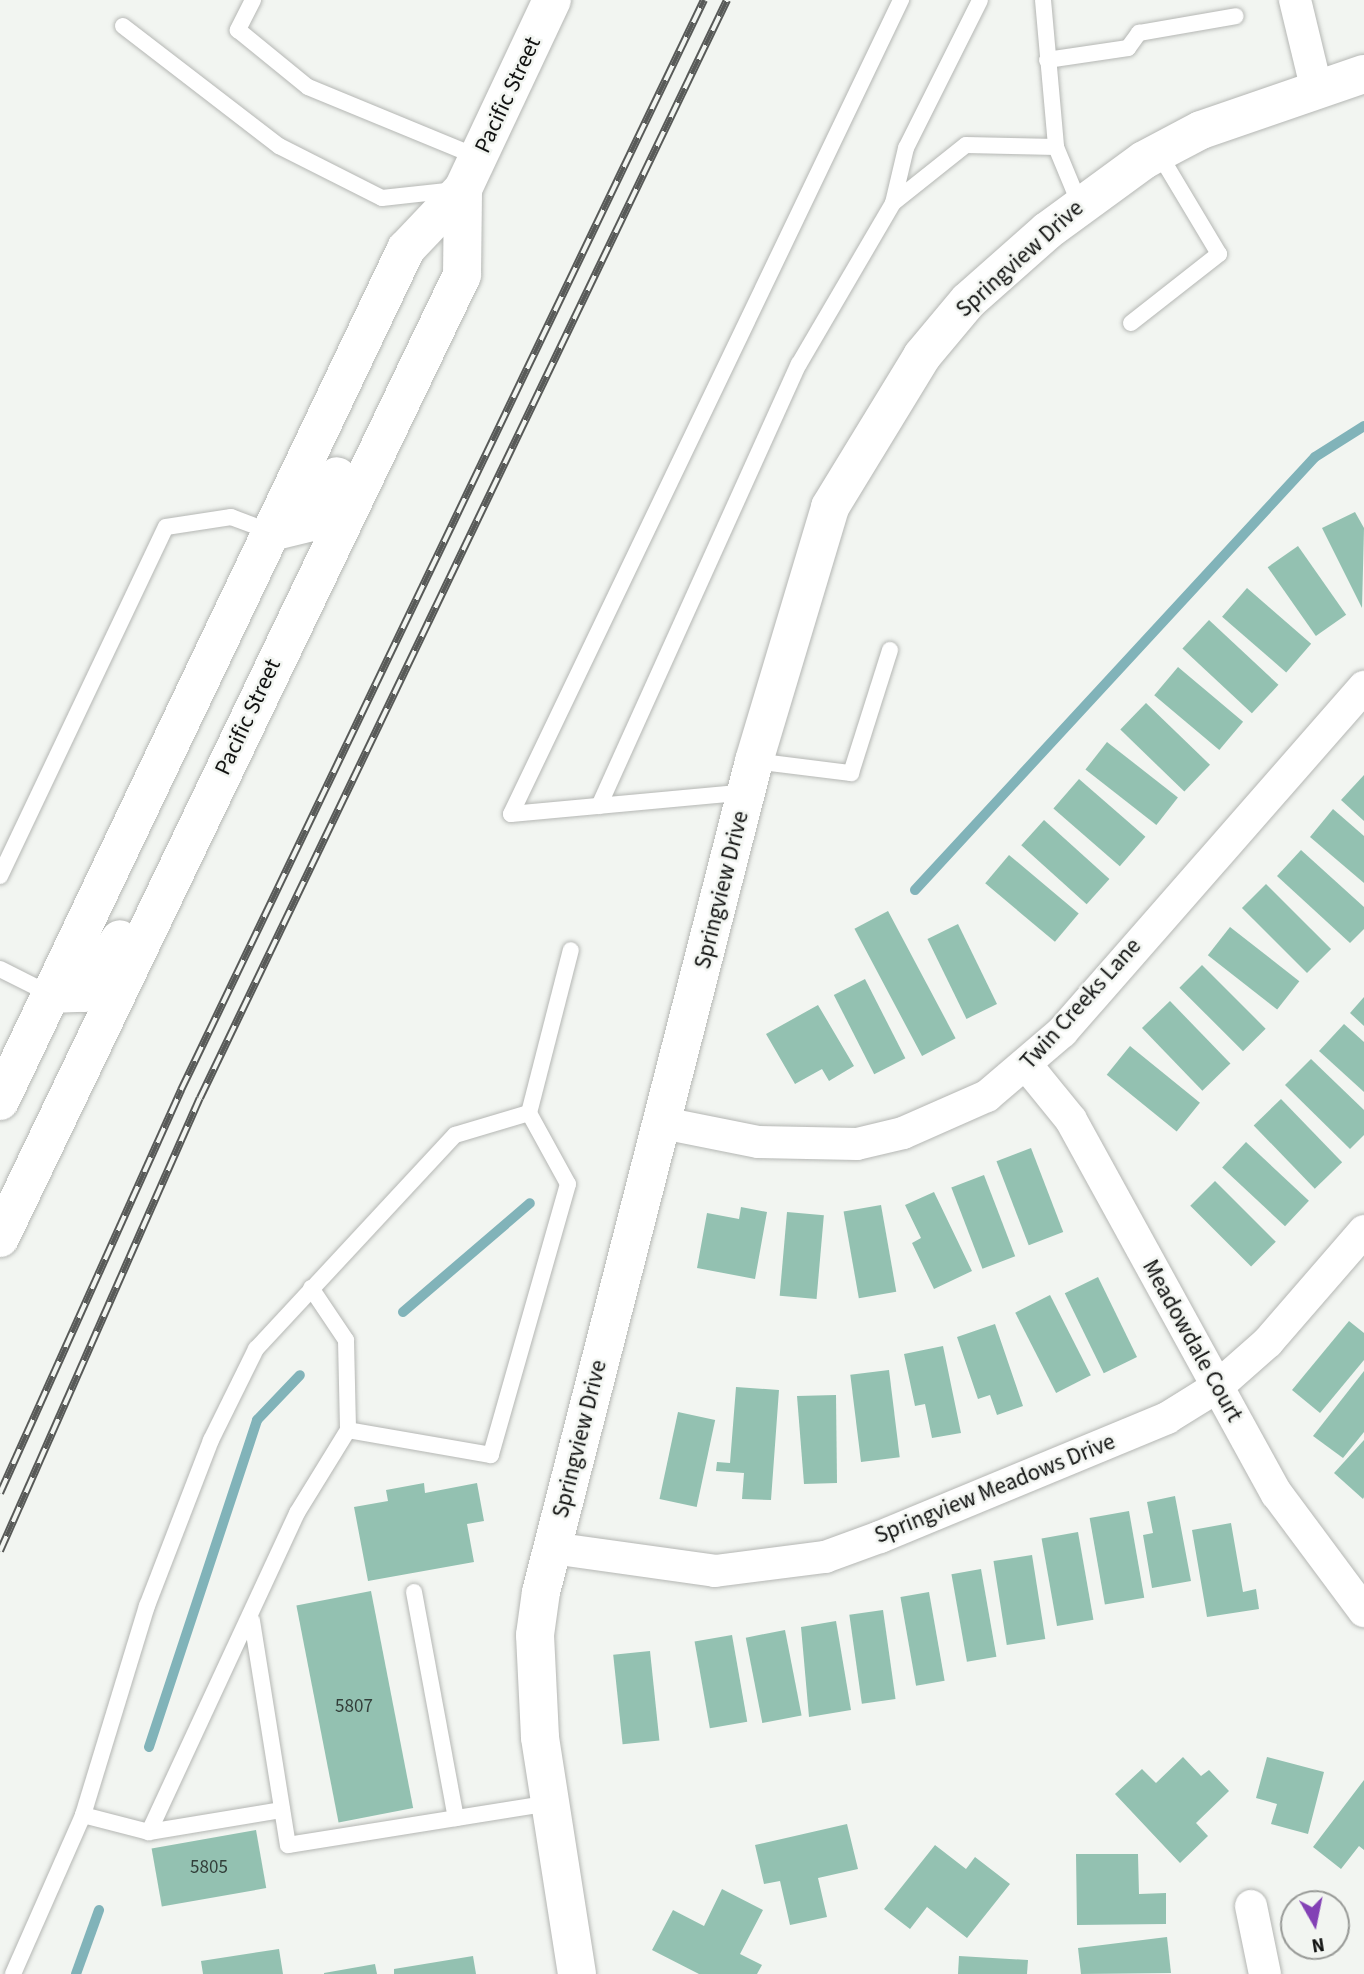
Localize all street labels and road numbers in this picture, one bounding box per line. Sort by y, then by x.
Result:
street label: Pacific Street [469,33,547,157]
street label: Springview Drive [951,195,1089,323]
street label: Pacific Street [209,655,287,779]
street label: Springview Drive [689,808,755,972]
street label: Twin Creeks Lane [1015,933,1147,1075]
street label: Meadowdale Court [1136,1255,1248,1427]
street label: Springview Drive [547,1357,613,1521]
street label: Springview Meadows Drive [871,1428,1119,1550]

